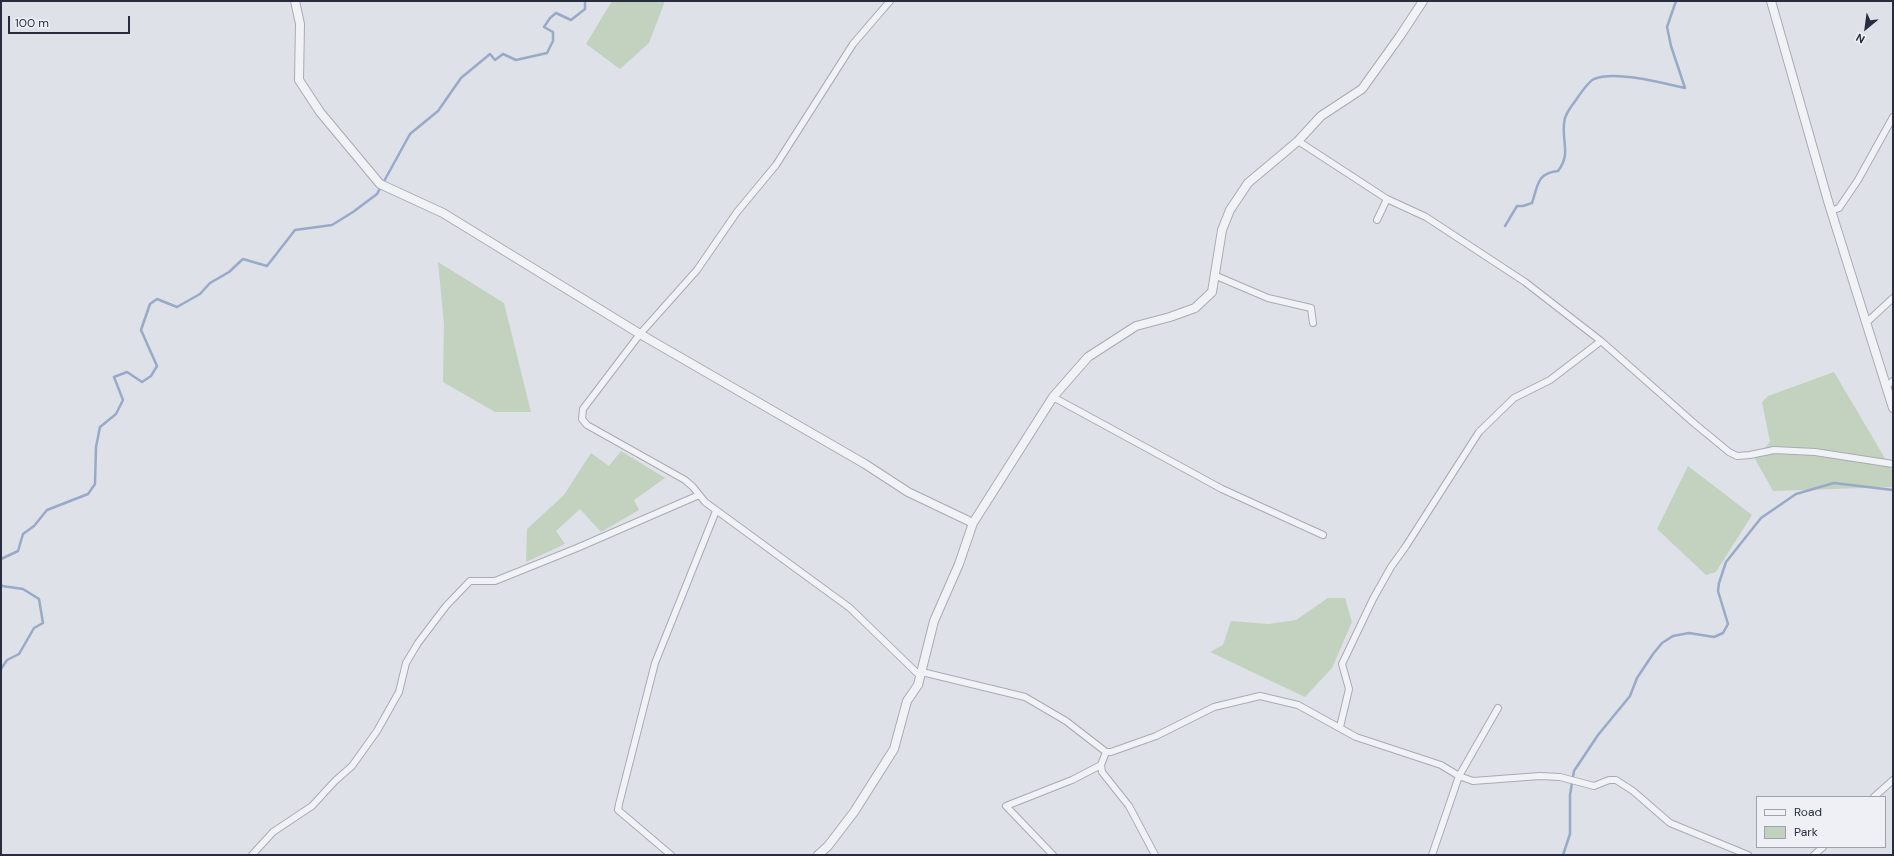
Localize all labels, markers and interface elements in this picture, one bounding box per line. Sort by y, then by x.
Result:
scale bar [10,8,132,34]
north arrow [1846,8,1886,48]
text: 100 m [15,15,49,31]
text: N [1853,30,1867,47]
legend [1756,796,1886,848]
text: Road [1794,804,1822,820]
text: Park [1794,824,1818,840]

